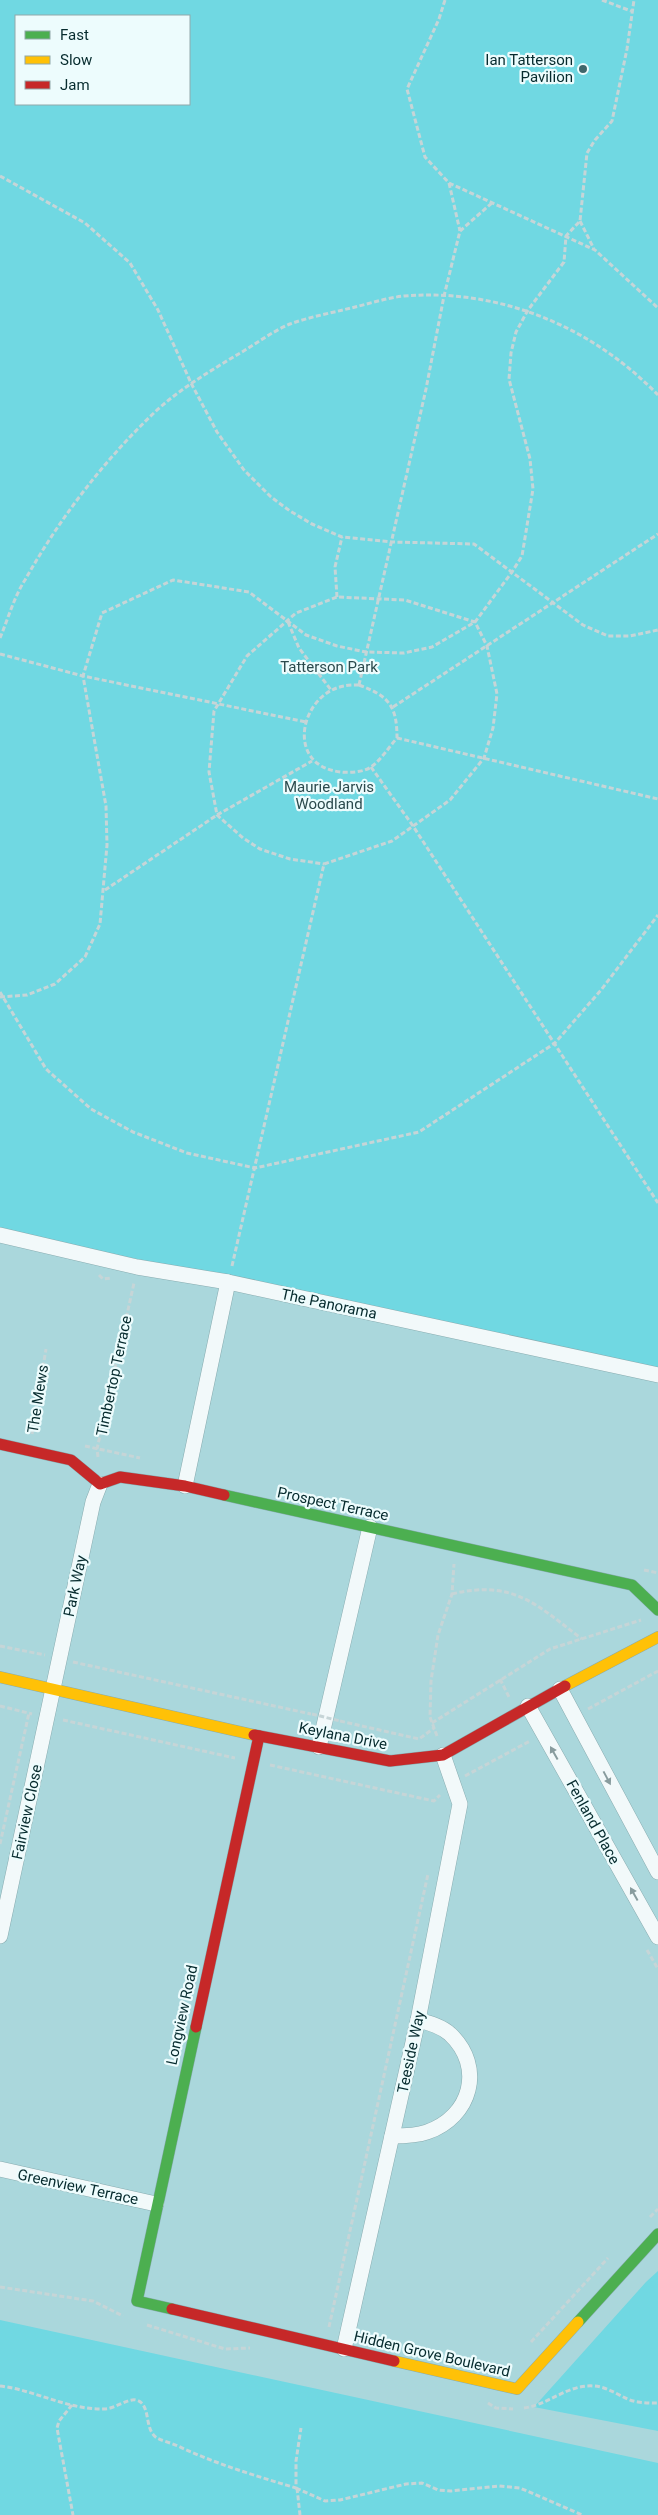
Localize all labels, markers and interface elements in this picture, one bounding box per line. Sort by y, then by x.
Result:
legend [15,15,190,105]
text: Fast [60,26,89,44]
text: Slow [60,51,92,69]
place label: Ian Tatterson Pavilion [485,51,573,86]
marker: Ian Tatterson Pavilion [577,63,589,75]
text: Jam [60,76,90,94]
park label: Tatterson Park [280,658,378,676]
park label: Maurie Jarvis Woodland [284,778,374,813]
street label: The Panorama [279,1285,379,1323]
street label: Timbertop Terrace [92,1314,136,1438]
street label: The Mews [24,1364,52,1434]
street label: Prospect Terrace [276,1483,390,1525]
street label: Park Way [60,1554,90,1618]
street label: Keylana Drive [297,1719,389,1753]
one-way arrow [550,1746,559,1759]
street label: Fairview Close [8,1763,46,1861]
one-way arrow [603,1771,611,1785]
street label: Fenland Place [562,1777,624,1867]
one-way arrow [630,1887,638,1902]
street label: Longview Road [163,1963,201,2067]
street label: Teeside Way [393,2009,429,2095]
street label: Greenview Terrace [16,2165,140,2209]
street label: Hidden Grove Boulevard [352,2327,512,2381]

